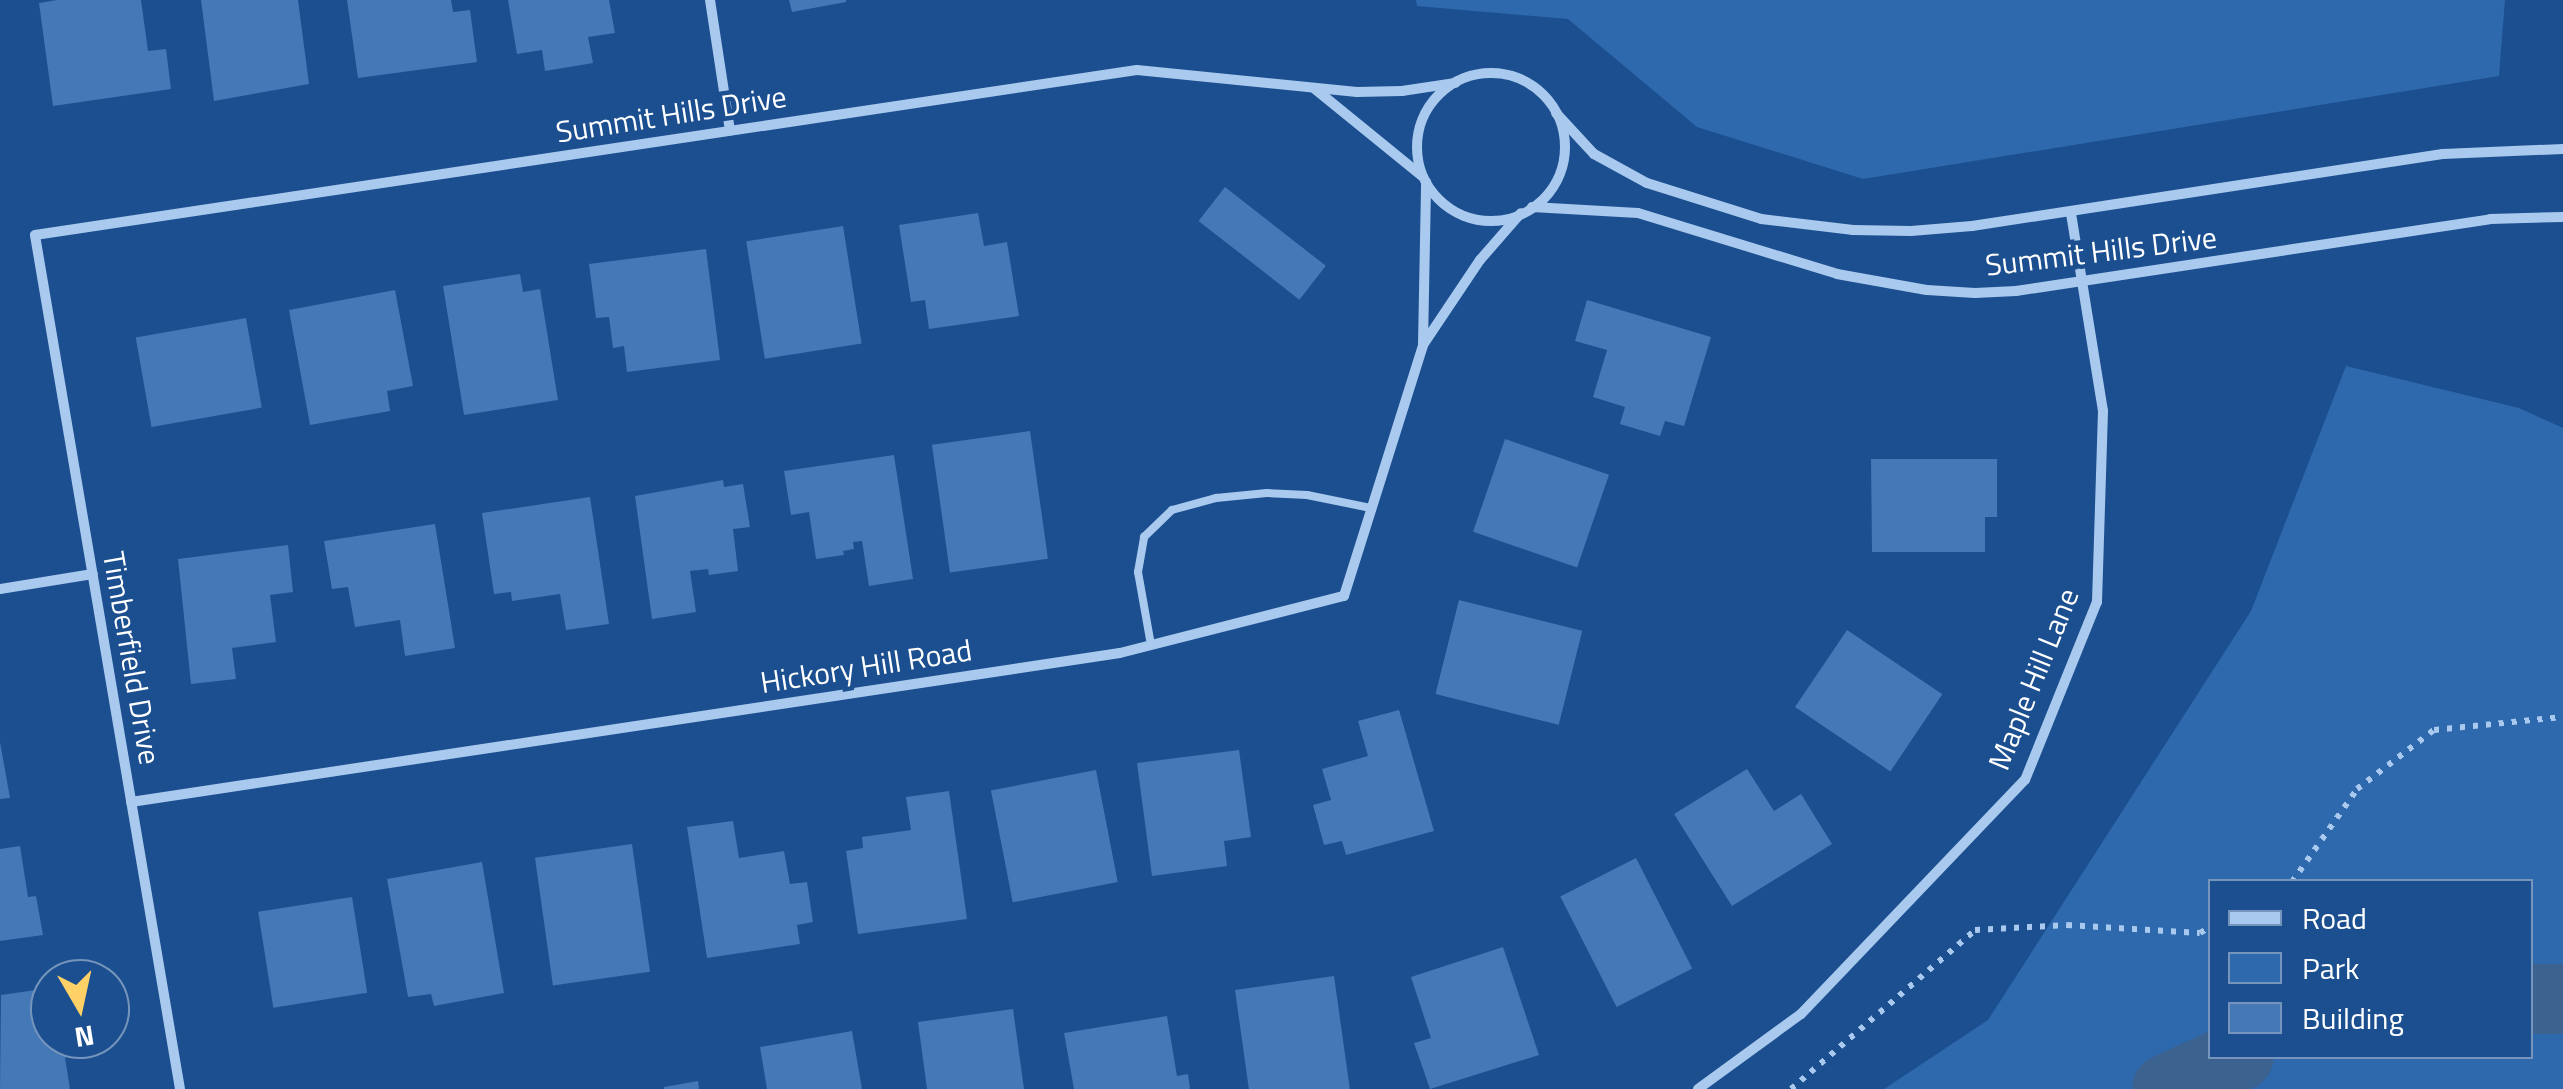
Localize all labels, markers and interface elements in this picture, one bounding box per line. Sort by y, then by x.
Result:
street label: Summit Hills Drive [553,78,789,150]
street label: Summit Hills Drive [1983,219,2219,283]
street label: Timberfield Drive [96,549,168,767]
street label: Maple Hill Lane [1980,583,2086,775]
street label: Hickory Hill Road [758,632,974,700]
legend [2208,879,2533,1059]
text: Road [2302,895,2367,941]
text: Park [2302,945,2359,991]
north arrow [30,959,130,1059]
text: Building [2302,995,2404,1041]
text: N [72,1014,97,1060]

